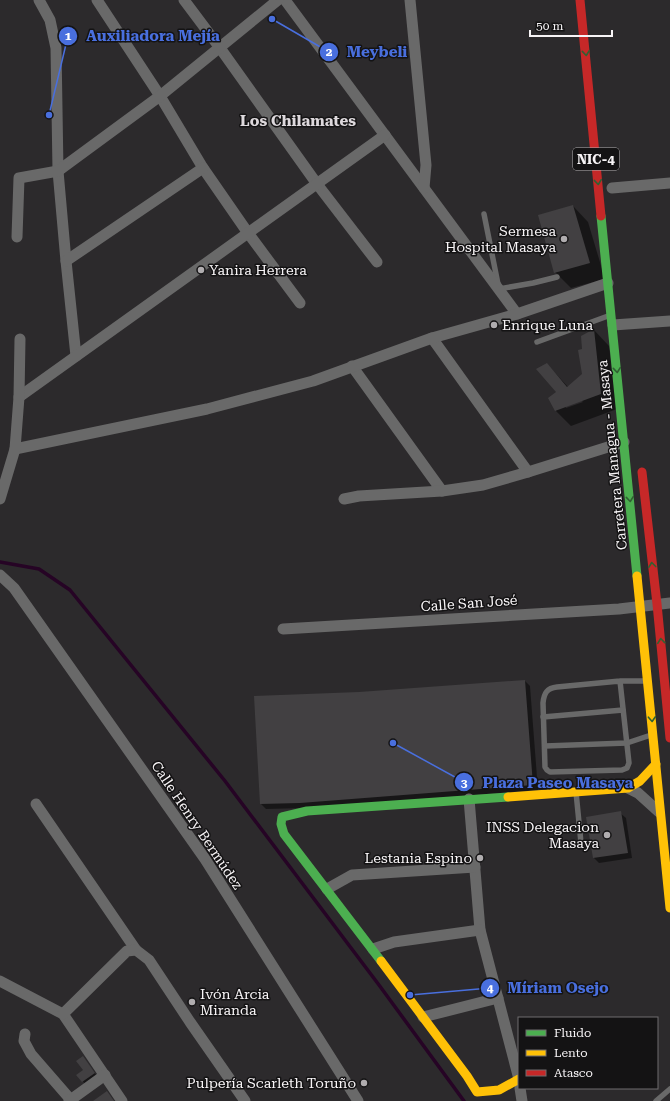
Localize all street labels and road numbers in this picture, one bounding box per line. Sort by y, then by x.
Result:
road number: NIC-4 [573,148,619,170]
street label: Carretera Managua - Masaya [594,359,630,551]
street label: Calle San José [420,592,518,614]
street label: Calle Henry Bermúdez [148,758,246,892]

